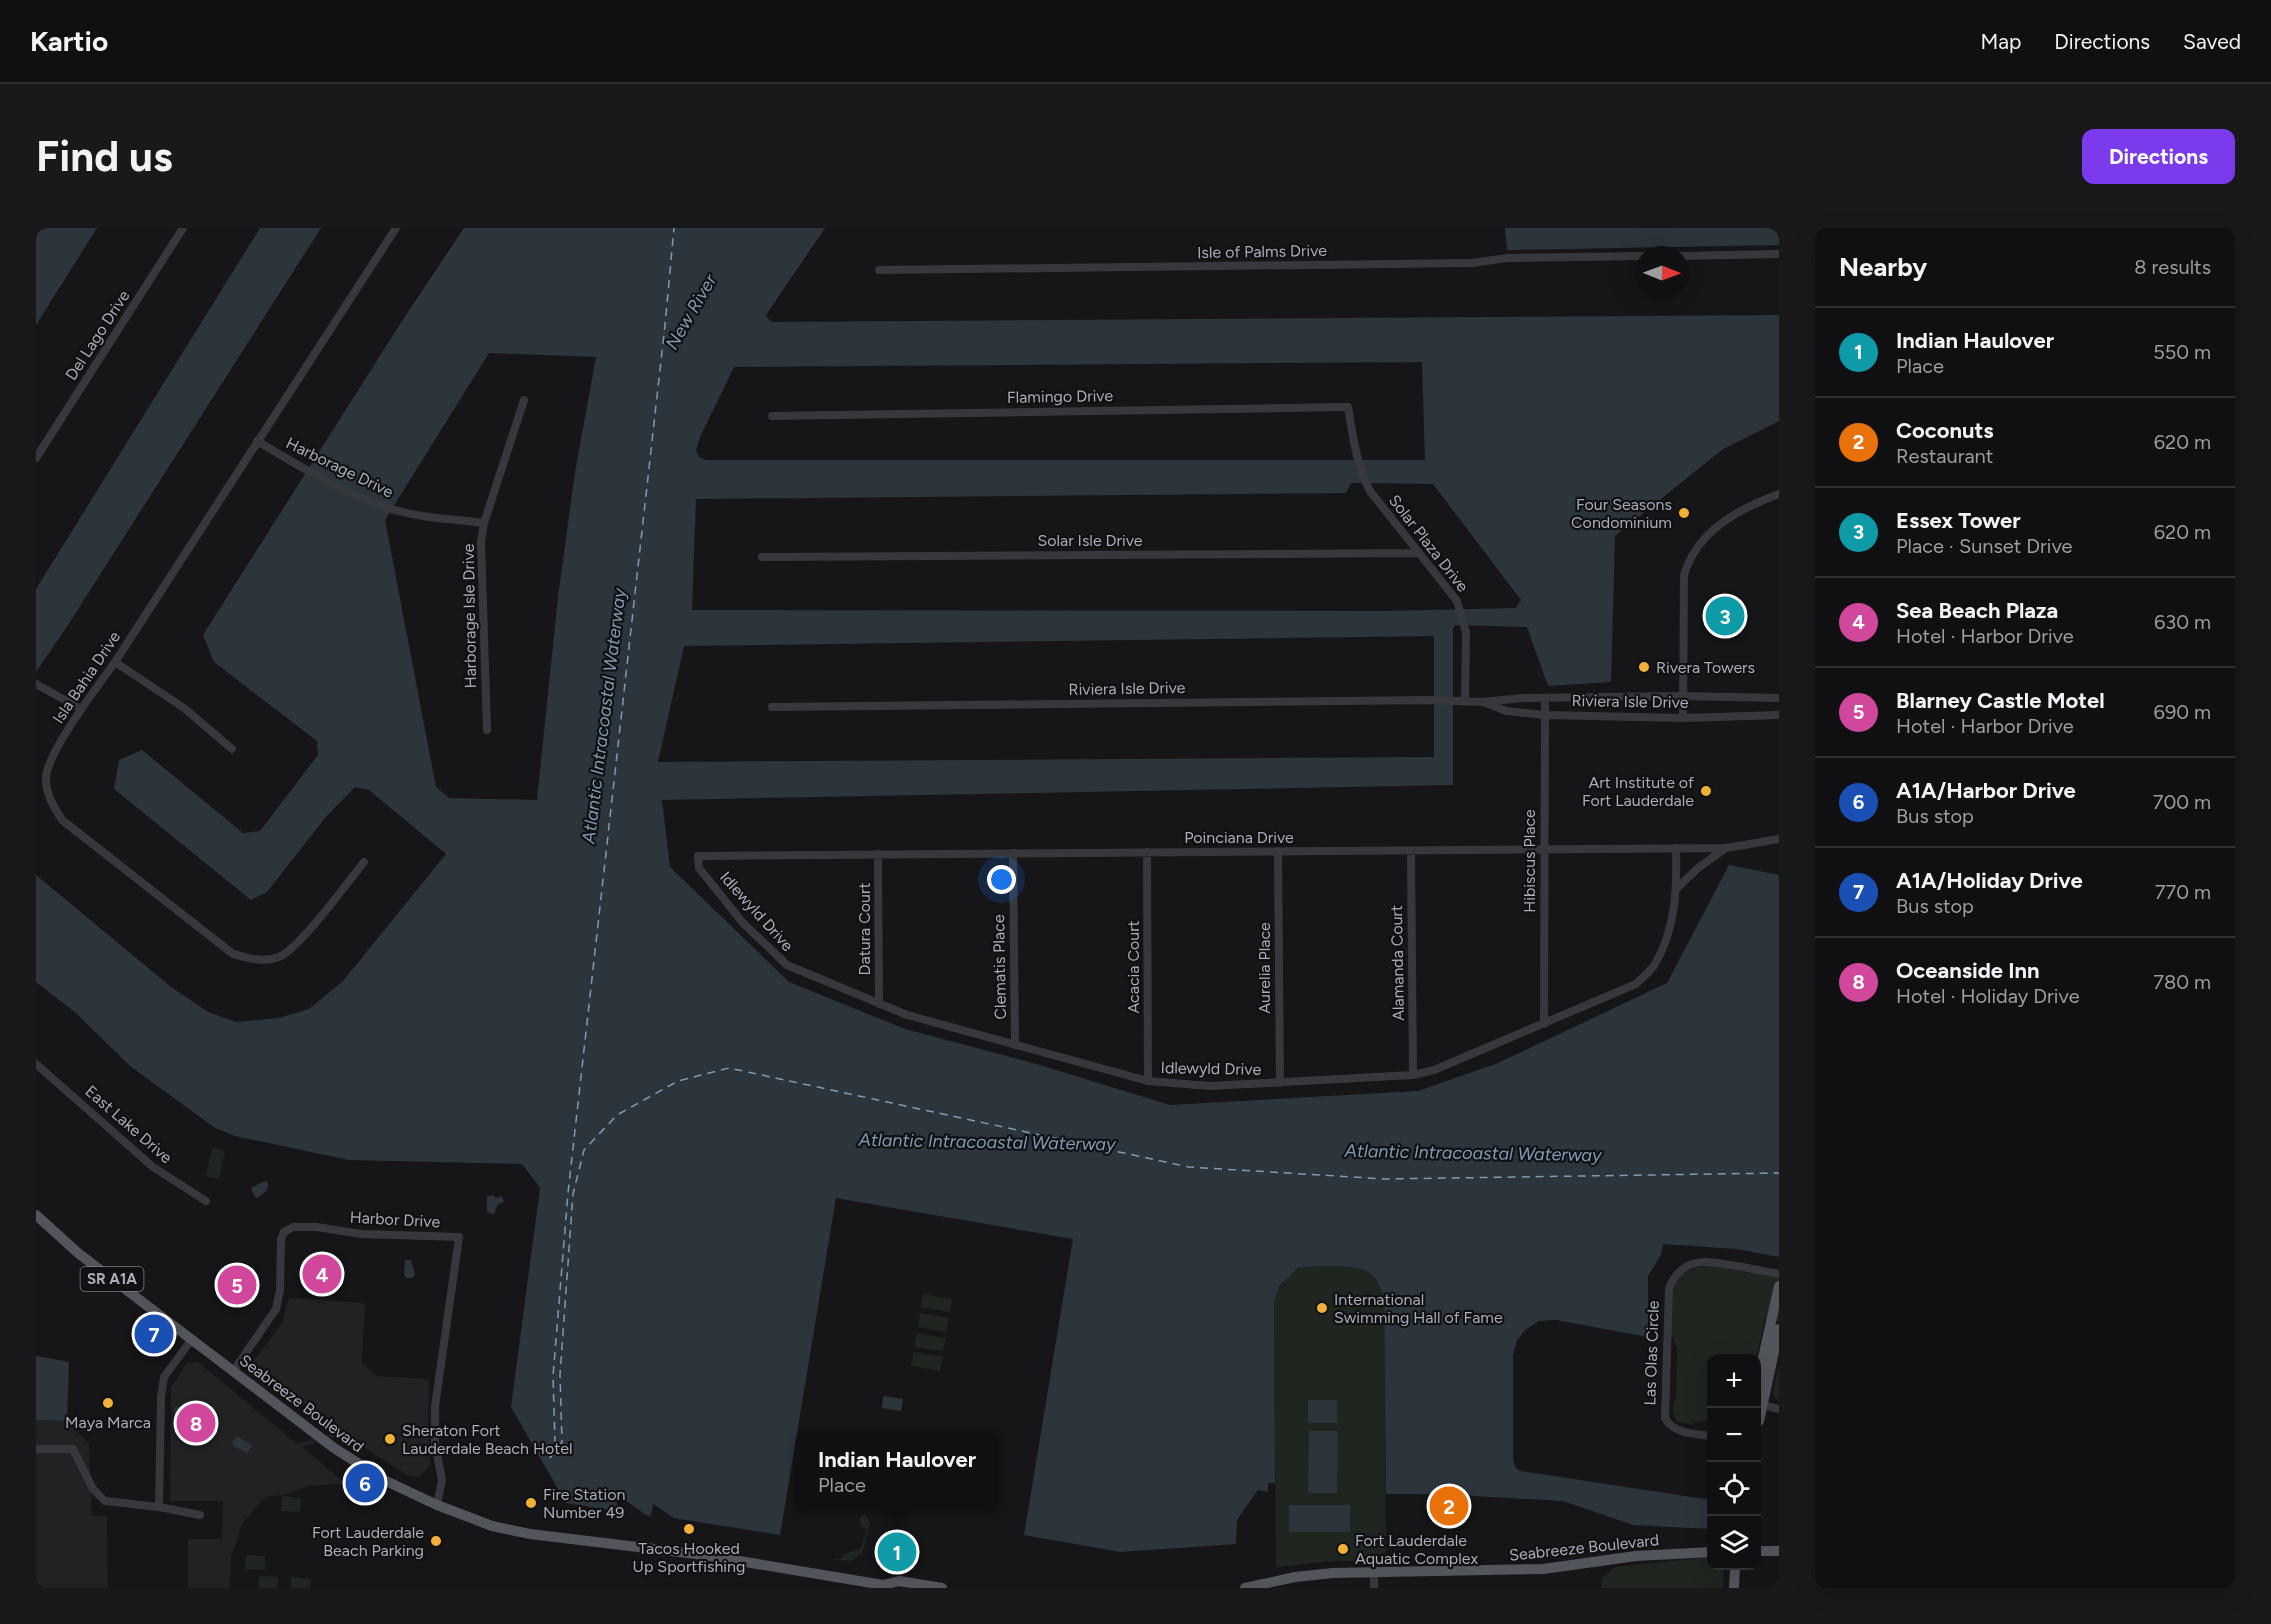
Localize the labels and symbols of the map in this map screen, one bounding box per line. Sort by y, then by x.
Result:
street label: Isle of Palms Drive [1197,241,1327,262]
north arrow [1635,246,1689,300]
water label: New River [661,270,722,353]
street label: Del Lago Drive [61,287,134,384]
street label: Flamingo Drive [1007,386,1114,407]
street label: Harborage Drive [283,433,397,502]
street label: Solar Plaza Drive [1385,491,1473,596]
place label: Four Seasons Condominium [1571,495,1672,532]
marker: Four Seasons Condominium [1677,506,1691,520]
street label: Solar Isle Drive [1037,531,1143,550]
street label: Harborage Isle Drive [459,543,480,689]
water label: Atlantic Intracoastal Waterway [577,586,631,846]
pin: 3 [1706,594,1744,638]
street label: Isla Bahia Drive [49,627,124,727]
place label: Rivera Towers [1656,658,1755,677]
marker: Rivera Towers [1637,660,1651,674]
street label: Riviera Isle Drive [1068,678,1186,699]
street label: Riviera Isle Drive [1571,691,1689,712]
place label: Art Institute of Fort Lauderdale [1582,773,1694,810]
marker: Art Institute of Fort Lauderdale [1699,784,1713,798]
street label: Hibiscus Place [1520,809,1539,913]
street label: Poinciana Drive [1184,828,1294,847]
your location [987,865,1016,894]
street label: Idlewyld Drive [716,868,798,955]
street label: Datura Court [855,883,874,975]
street label: Alamanda Court [1387,905,1408,1021]
street label: Clematis Place [989,914,1010,1020]
street label: Acacia Court [1124,920,1143,1014]
street label: Aurelia Place [1255,922,1274,1014]
street label: Idlewyld Drive [1161,1058,1262,1079]
street label: East Lake Drive [81,1082,176,1167]
water label: Atlantic Intracoastal Waterway [857,1129,1117,1155]
water label: Atlantic Intracoastal Waterway [1343,1140,1603,1166]
street label: Harbor Drive [349,1208,441,1231]
pin: 4 [302,1252,342,1296]
pin: 5 [218,1262,256,1308]
road number: SR A1A [80,1267,143,1291]
place label: International Swimming Hall of Fame [1334,1290,1503,1327]
street label: Las Olas Circle [1640,1300,1663,1406]
marker: International Swimming Hall of Fame [1315,1301,1329,1315]
pin: 7 [134,1312,174,1356]
street label: Seabreeze Boulevard [236,1350,368,1456]
marker: Maya Marca [101,1396,115,1410]
pin: 8 [176,1400,216,1446]
place label: Maya Marca [65,1413,151,1432]
place label: Sheraton Fort Lauderdale Beach Hotel [402,1421,572,1458]
marker: Sheraton Fort Lauderdale Beach Hotel [383,1432,397,1446]
pin: 6 [346,1460,384,1506]
pin: 2 [1430,1484,1468,1528]
place label: Fire Station Number 49 [543,1485,626,1522]
marker: Fire Station Number 49 [524,1496,538,1510]
marker: Tacos Hooked Up Sportfishing [682,1522,696,1536]
place label: Fort Lauderdale Beach Parking [312,1523,424,1560]
pin: 1 [878,1530,916,1574]
street label: Seabreeze Boulevard [1508,1530,1660,1565]
place label: Fort Lauderdale Aquatic Complex [1355,1531,1478,1568]
marker: Fort Lauderdale Beach Parking [429,1534,443,1548]
place label: Tacos Hooked Up Sportfishing [633,1539,745,1576]
marker: Fort Lauderdale Aquatic Complex [1336,1542,1350,1556]

